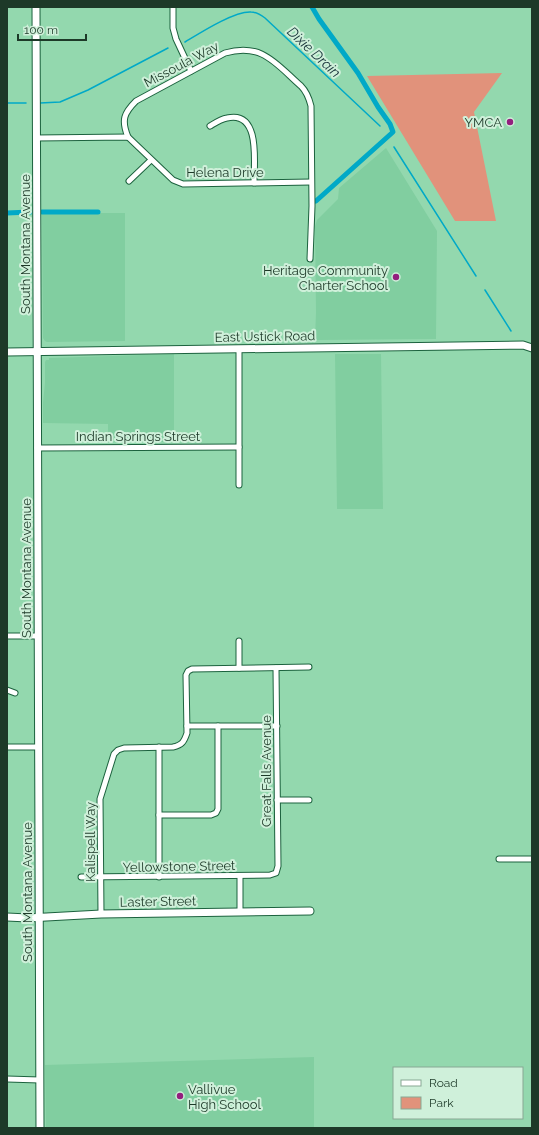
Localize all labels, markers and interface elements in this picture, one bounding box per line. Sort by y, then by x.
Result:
scale bar [18,16,86,42]
text: 100 m [24,23,58,37]
water label: Dixie Drain [284,23,344,81]
street label: Missoula Way [141,38,221,90]
place label: YMCA [465,115,502,130]
marker: YMCA [505,117,515,127]
street label: Helena Drive [186,165,264,180]
street label: South Montana Avenue [18,174,33,314]
place label: Heritage Community Charter School [263,263,388,293]
marker: Heritage Community Charter School [391,272,401,282]
street label: East Ustick Road [215,328,315,345]
street label: Indian Springs Street [76,429,201,444]
street label: South Montana Avenue [19,498,34,638]
street label: Great Falls Avenue [259,715,274,827]
street label: Kalispell Way [83,802,98,882]
street label: South Montana Avenue [20,822,35,962]
street label: Yellowstone Street [123,858,236,875]
street label: Laster Street [120,893,197,910]
legend [393,1067,523,1119]
text: Road [429,1076,458,1090]
place label: Vallivue High School [188,1082,261,1112]
marker: Vallivue High School [175,1091,185,1101]
text: Park [429,1096,454,1110]

